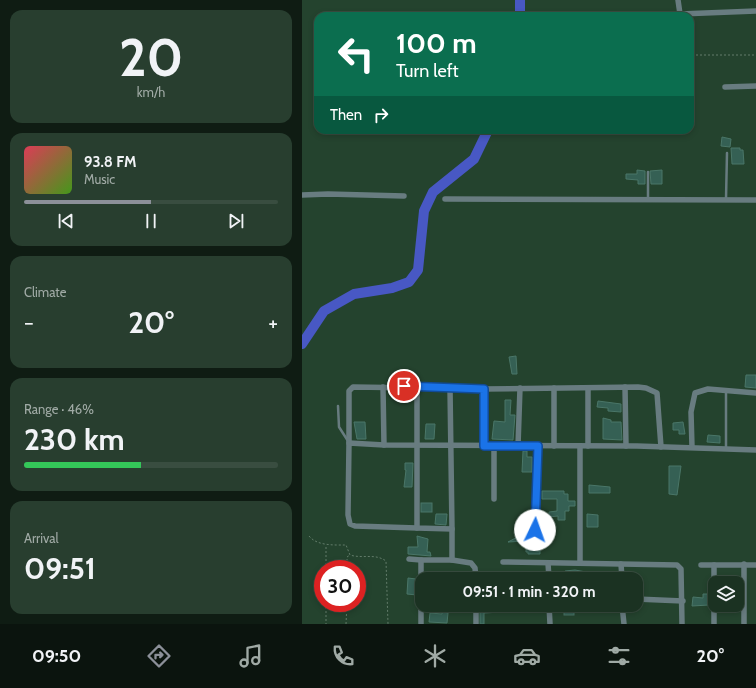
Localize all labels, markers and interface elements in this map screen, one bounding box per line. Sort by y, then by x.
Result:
text: 20 [119,26,183,89]
text: 100 m [396,26,477,60]
icon: left [330,28,382,80]
text: Turn left [396,60,459,82]
text: km/h [137,84,165,100]
icon: right [370,104,392,126]
text: Then [330,106,362,124]
text: 93.8 FM [84,153,136,171]
text: Music [84,171,115,187]
icon: previous [55,210,77,232]
icon: pause [140,210,162,232]
icon: next [225,210,247,232]
text: Climate [24,284,66,300]
text: 20° [128,304,174,341]
text: − [24,309,34,336]
text: + [268,309,278,336]
pin [387,369,421,403]
icon: arrive [393,375,415,397]
text: Range · 46% [24,401,94,417]
text: 230 km [24,421,125,458]
position arrow [514,509,556,551]
text: Arrival [24,530,59,546]
text: 09:51 [24,550,96,587]
speed limit sign: 30 [314,560,366,612]
map controls [708,576,744,612]
button: layers [708,576,744,612]
text: 09:51 · 1 min · 320 m [462,583,596,601]
icon: directions [145,642,173,670]
icon: music [237,642,265,670]
icon: phone [329,642,357,670]
icon: climate [421,642,449,670]
icon: car [513,642,541,670]
icon: filters [605,642,633,670]
text: 09:50 [32,645,81,667]
text: 20° [697,645,724,667]

